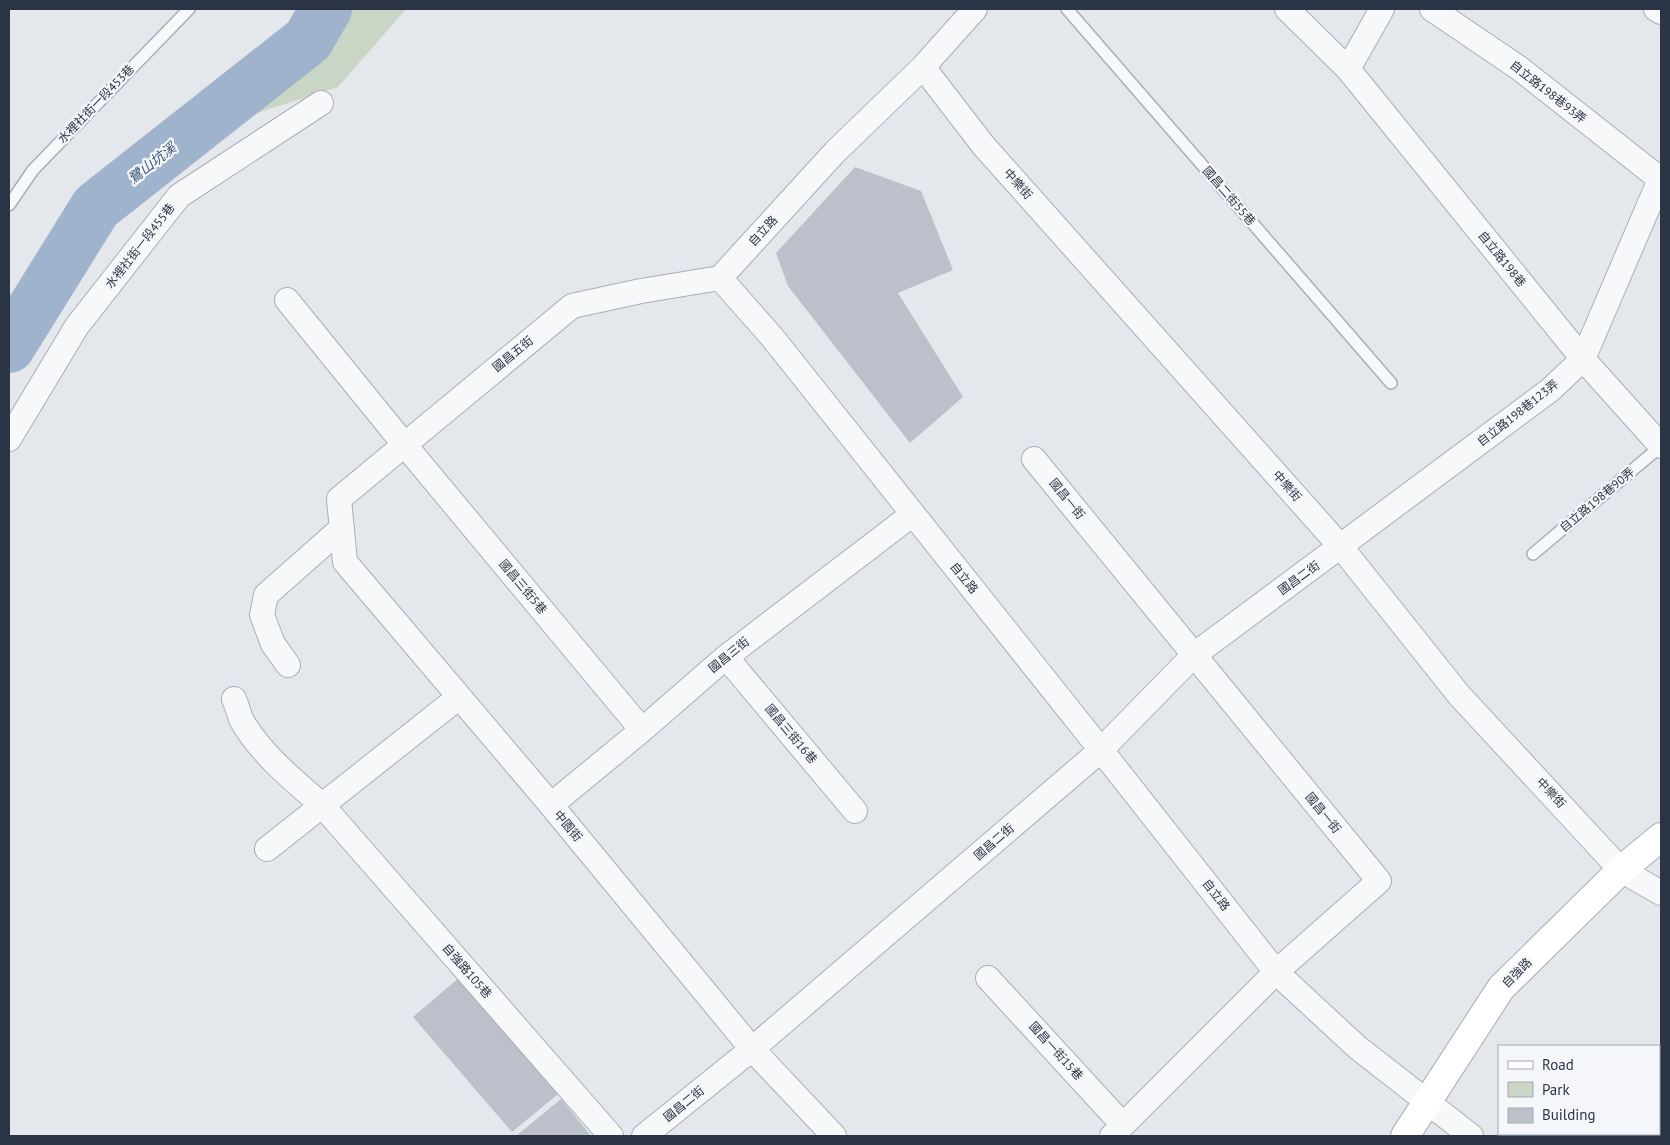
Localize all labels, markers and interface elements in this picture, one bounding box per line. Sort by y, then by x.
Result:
street label: 自立路198巷93弄 [1507,57,1589,126]
street label: 水裡社街一段453巷 [54,61,137,146]
water label: 鷺山坑溪 [124,137,181,187]
street label: 國昌二街55巷 [1200,163,1259,228]
street label: 中樂街 [1001,165,1036,202]
street label: 水裡社街一段455巷 [102,200,177,291]
street label: 自立路 [745,212,780,249]
street label: 自立路198巷 [1475,228,1529,290]
street label: 國昌五街 [489,333,536,375]
street label: 自立路198巷123弄 [1474,376,1561,449]
street label: 自立路198巷90弄 [1556,464,1637,535]
street label: 中樂街 [1270,467,1305,504]
street label: 國昌一街 [1046,475,1088,522]
street label: 國昌三街5巷 [496,556,551,617]
street label: 國昌二街 [1275,557,1323,598]
street label: 自立路 [947,559,982,596]
street label: 國昌三街 [705,634,752,676]
street label: 國昌三街16巷 [762,701,821,766]
street label: 中樂街 [1534,774,1569,811]
street label: 國昌一街 [1302,789,1344,836]
street label: 中園街 [551,807,586,844]
street label: 國昌二街 [971,820,1017,863]
street label: 自立路 [1199,876,1233,913]
street label: 自強路105巷 [440,940,495,1001]
street label: 自強路 [1499,955,1535,991]
street label: 國昌一街15巷 [1026,1018,1086,1083]
legend [1498,1045,1660,1135]
text: Road [1542,1055,1574,1074]
text: Park [1542,1080,1570,1099]
street label: 國昌二街 [660,1083,707,1125]
text: Building [1542,1105,1596,1124]

